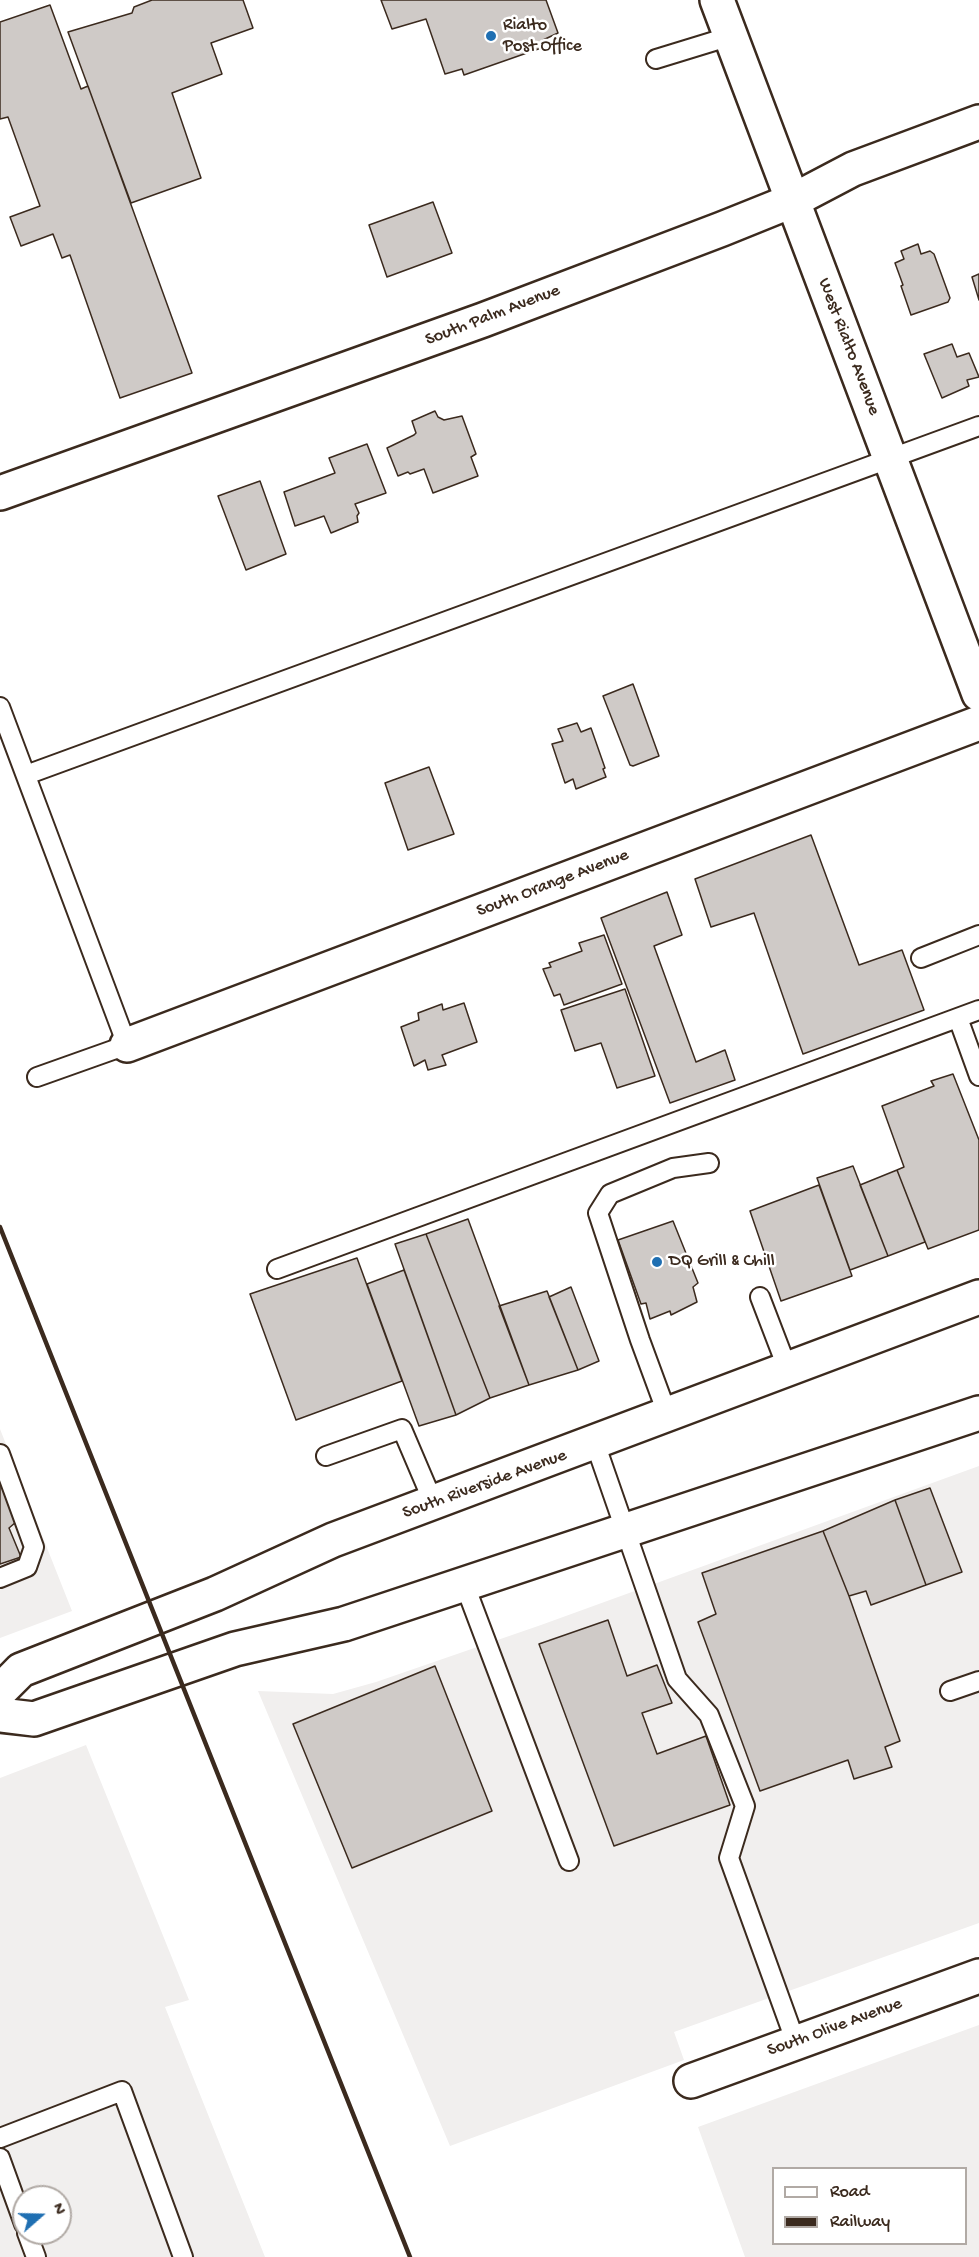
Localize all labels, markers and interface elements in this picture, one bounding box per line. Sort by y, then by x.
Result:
place label: Rialto Post Office [503,15,582,57]
marker: Rialto Post Office [484,29,498,43]
street label: West Rialto Avenue [812,275,884,419]
street label: South Palm Avenue [423,280,563,352]
street label: South Orange Avenue [474,845,632,923]
place label: DQ Grill & Chill [669,1251,775,1273]
marker: DQ Grill & Chill [650,1255,664,1269]
street label: South Riverside Avenue [400,1445,570,1525]
street label: South Olive Avenue [765,1994,905,2062]
legend [772,2167,967,2245]
text: Road [830,2182,869,2203]
north arrow [12,2185,72,2245]
text: N [47,2201,68,2218]
text: Railway [830,2212,890,2233]

